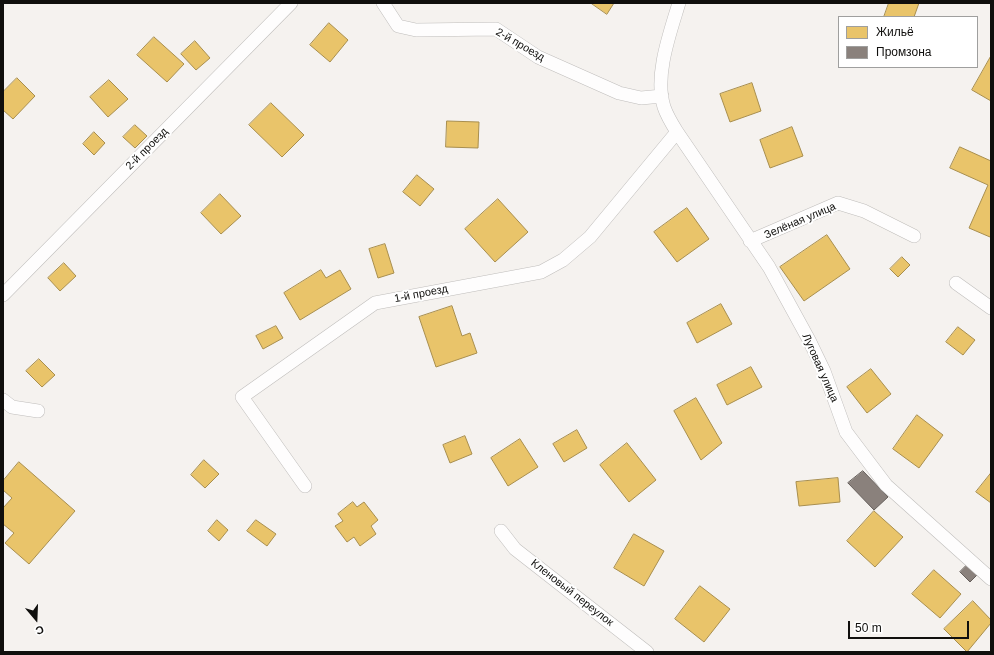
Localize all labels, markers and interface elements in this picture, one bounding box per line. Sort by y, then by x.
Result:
legend [838,16,978,68]
text: Жильё [876,25,914,39]
street label: 2-й проезд [493,26,547,64]
text: Промзона [876,45,931,59]
street label: 2-й проезд [123,125,171,173]
street label: Зелёная улица [762,200,838,242]
street label: 1-й проезд [393,282,449,306]
street label: Луговая улица [799,332,841,404]
street label: Кленовый переулок [528,557,616,629]
north arrow [16,599,56,639]
scale bar [850,613,971,639]
text: 50 m [855,621,882,635]
text: С [34,623,46,637]

